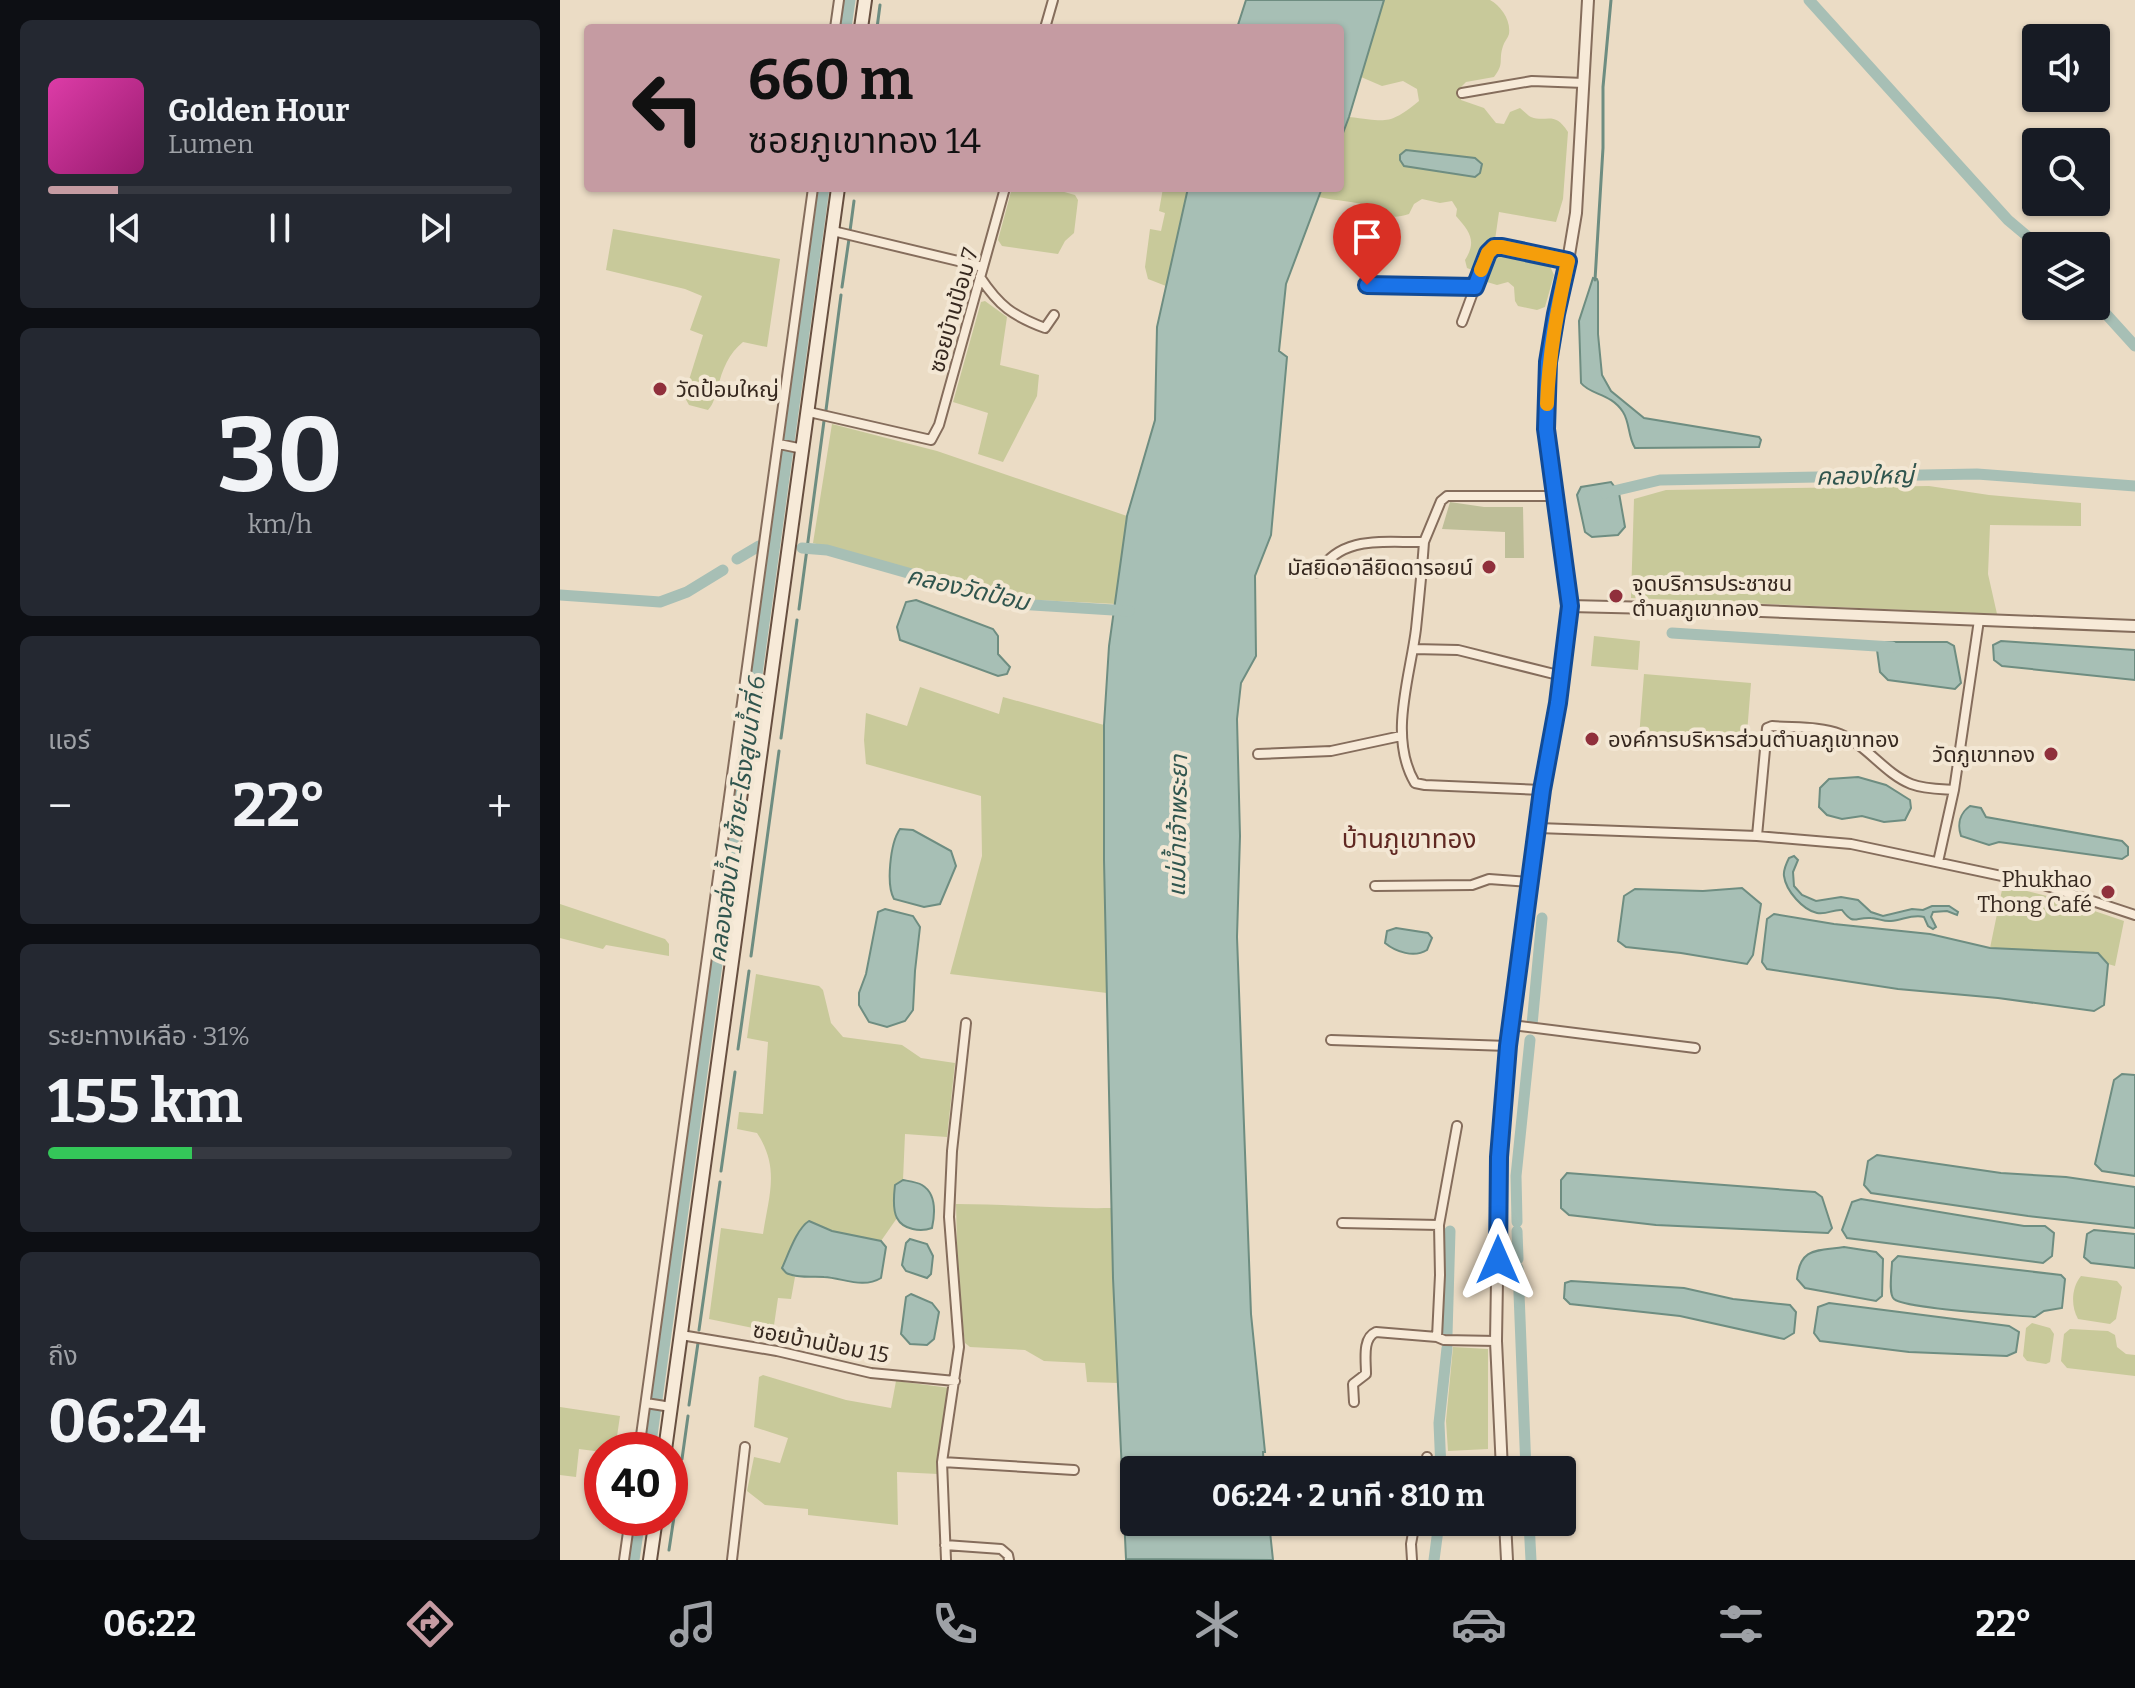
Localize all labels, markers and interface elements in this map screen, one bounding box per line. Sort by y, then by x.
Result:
map controls [2022,24,2110,320]
button: sound [2022,24,2110,112]
text: 660 m [748,47,913,114]
icon: left [616,56,720,160]
text: Golden Hour [168,93,349,129]
text: ซอยภูเขาทอง 14 [748,119,981,163]
button: search [2022,128,2110,216]
text: Lumen [168,129,254,160]
pin [1333,203,1401,285]
icon: previous [103,206,147,250]
icon: pause [258,206,302,250]
icon: next [413,206,457,250]
icon: arrive [1345,215,1389,259]
button: layers [2022,232,2110,320]
street label: ซอยบ้านป้อม 7 [923,245,984,376]
place label: วัดป้อมใหญ่ [676,376,779,403]
marker: วัดป้อมใหญ่ [651,380,669,398]
text: 30 [217,394,343,519]
water label: คลองใหญ่ [1816,461,1917,491]
text: km/h [248,509,312,540]
place label: มัสยิดอาลียิดดารอยน์ [1287,554,1473,581]
marker: มัสยิดอาลียิดดารอยน์ [1480,558,1498,576]
water label: คลองวัดป้อม [904,561,1034,617]
place label: จุดบริการประชาชน ตำบลภูเขาทอง [1632,570,1792,622]
marker: จุดบริการประชาชน ตำบลภูเขาทอง [1607,587,1625,605]
water label: คลองส่งน้ำ 1 ซ้าย-โรงสูบน้ำที่ 6 [700,673,772,965]
text: แอร์ [48,725,90,756]
place label: องค์การบริหารส่วนตำบลภูเขาทอง [1608,726,1899,753]
marker: องค์การบริหารส่วนตำบลภูเขาทอง [1583,730,1601,748]
place label: วัดภูเขาทอง [1932,741,2035,768]
marker: วัดภูเขาทอง [2042,745,2060,763]
water label: แม่น้ำเจ้าพระยา [1160,753,1193,897]
text: 22° [233,770,327,842]
text: − [48,780,72,833]
text: + [487,780,512,833]
district label: บ้านภูเขาทอง [1342,824,1476,855]
place label: Phukhao Thong Café [1977,866,2092,918]
marker: Phukhao Thong Café [2099,883,2117,901]
text: ระยะทางเหลือ · 31% [48,1021,250,1052]
text: 155 km [48,1066,242,1138]
position arrow [1456,1218,1540,1302]
street label: ซอยบ้านป้อม 15 [751,1316,891,1369]
text: ถึง [48,1341,78,1372]
text: 06:24 [48,1386,206,1458]
speed limit sign: 40 [584,1432,688,1536]
text: 06:24 · 2 นาที · 810 m [1212,1478,1484,1514]
icon: directions [402,1596,458,1652]
icon: music [665,1596,721,1652]
icon: phone [927,1596,983,1652]
icon: climate [1189,1596,1245,1652]
icon: car [1451,1596,1507,1652]
icon: filters [1713,1596,1769,1652]
text: 06:22 [103,1602,196,1646]
text: 22° [1975,1602,2032,1646]

